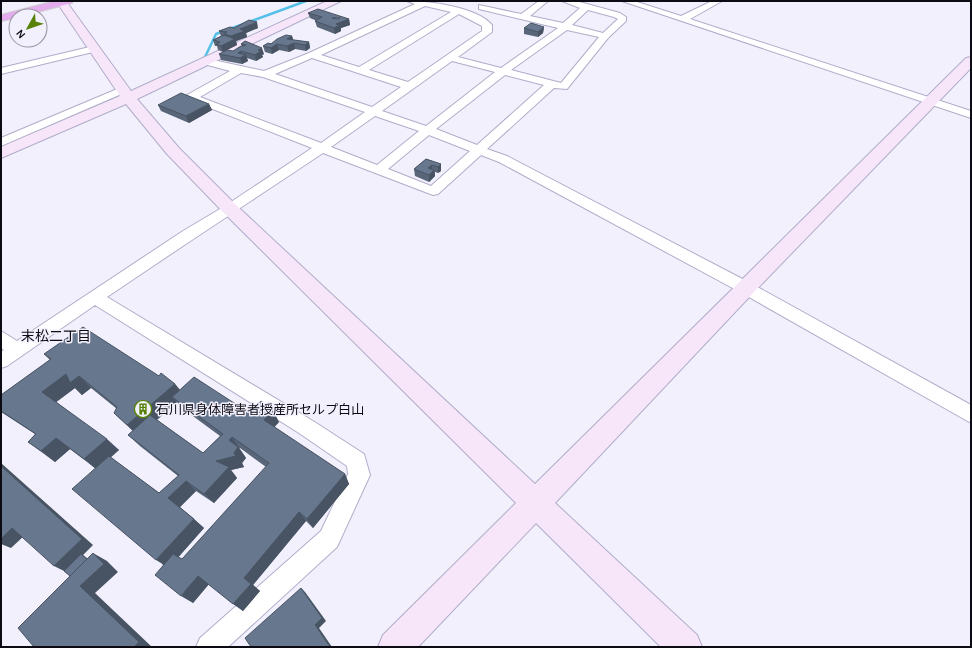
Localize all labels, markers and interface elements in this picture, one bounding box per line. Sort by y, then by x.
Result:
north arrow [8,8,48,48]
text: N [13,27,28,41]
district label: 末松二丁目 [21,328,91,345]
building icon: 石川県身体障害者授産所セルプ白山 [133,399,153,419]
place label: 石川県身体障害者授産所セルプ白山 [156,402,364,417]

